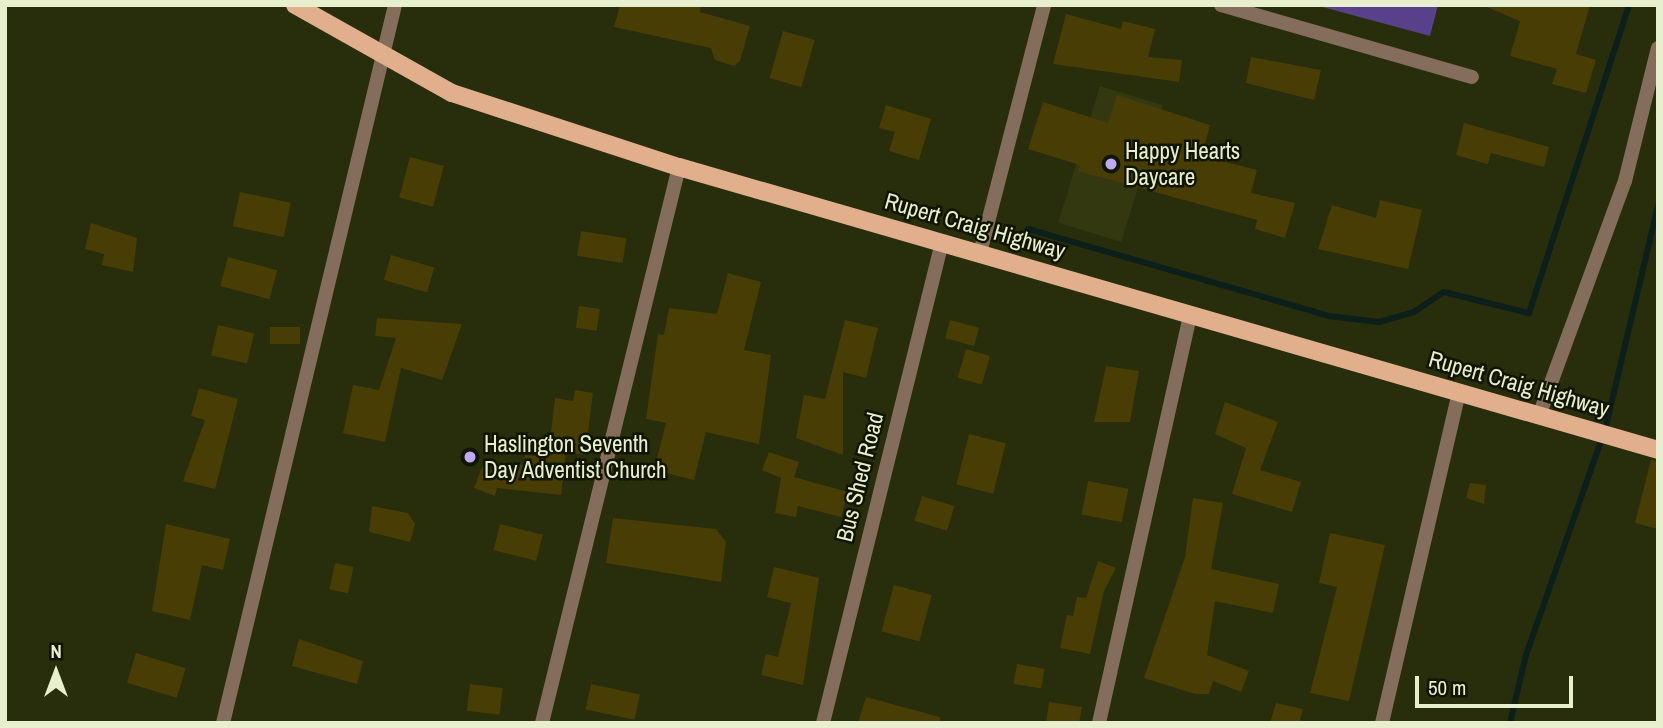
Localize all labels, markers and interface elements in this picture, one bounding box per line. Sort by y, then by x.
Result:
place label: Happy Hearts Daycare [1125,137,1240,191]
marker: Happy Hearts Daycare [1103,156,1119,172]
street label: Rupert Craig Highway [882,187,1068,265]
street label: Rupert Craig Highway [1426,345,1612,423]
street label: Bus Shed Road [831,410,889,544]
place label: Haslington Seventh Day Adventist Church [484,430,667,484]
marker: Haslington Seventh Day Adventist Church [462,449,478,465]
north arrow [21,637,91,707]
text: N [50,638,62,664]
scale bar [1418,662,1576,706]
text: 50 m [1428,673,1466,702]

